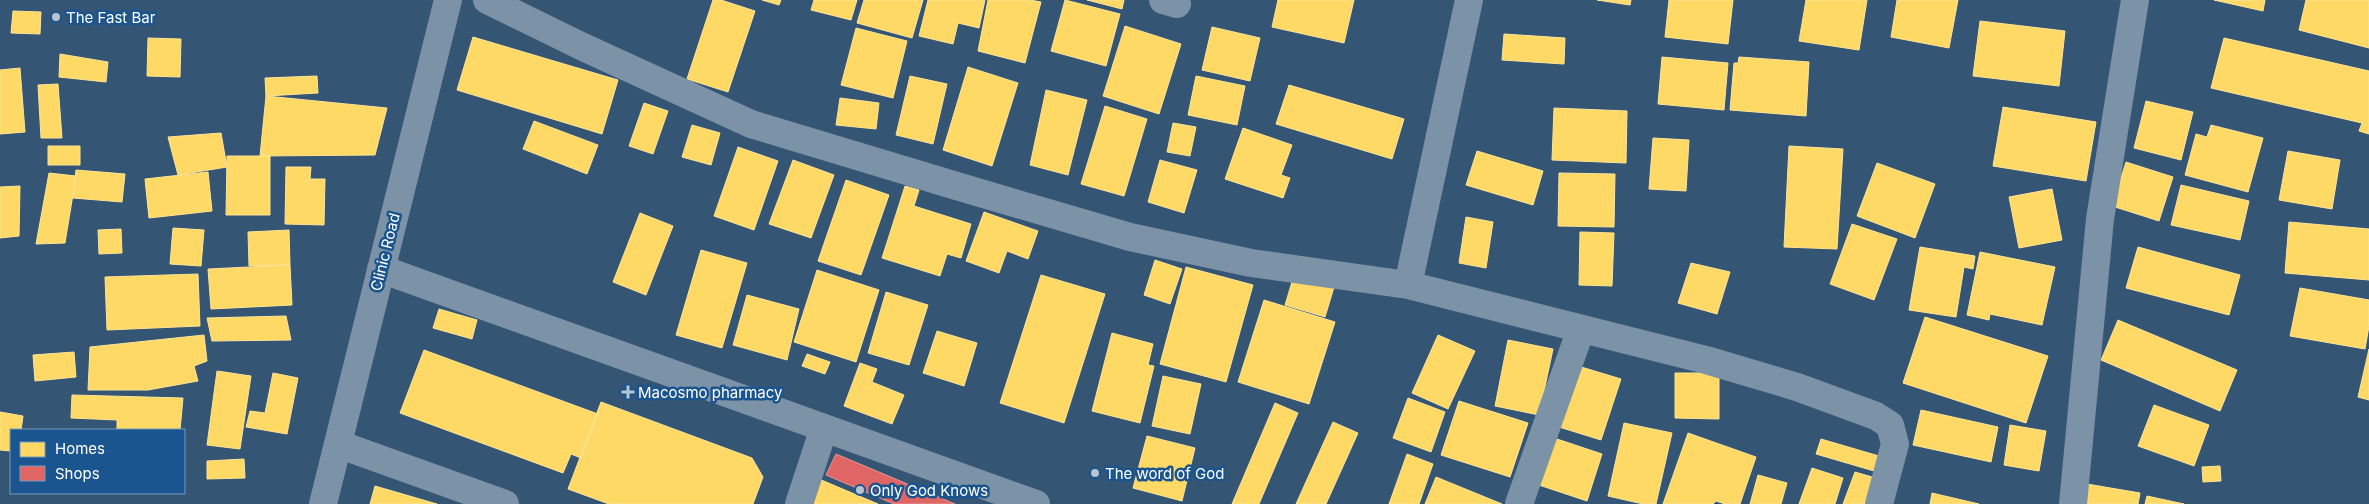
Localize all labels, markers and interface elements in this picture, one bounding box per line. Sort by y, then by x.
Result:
place label: The Fast Bar [66,8,156,27]
marker: The Fast Bar [50,11,62,23]
street label: Clinic Road [366,211,404,293]
place label: Macosmo pharmacy [638,383,783,402]
marker: Macosmo pharmacy [622,386,634,398]
legend [10,429,185,494]
text: Homes [55,439,105,458]
text: Shops [55,464,100,483]
place label: The word of God [1105,464,1224,483]
marker: The word of God [1089,467,1101,479]
place label: Only God Knows [870,481,988,500]
marker: Only God Knows [854,484,866,496]

